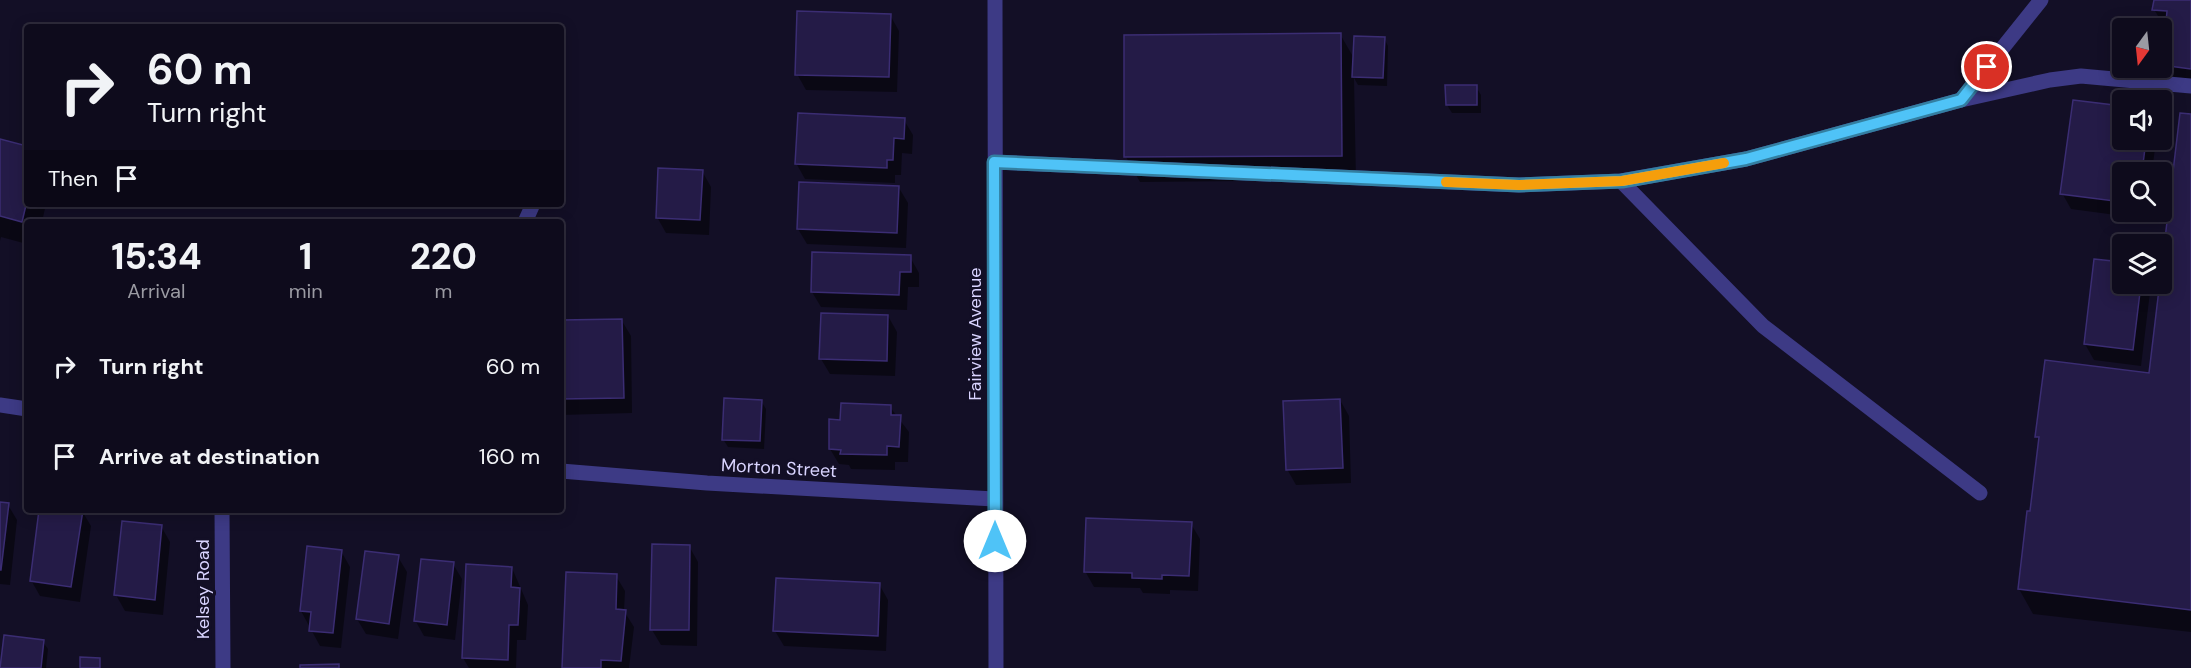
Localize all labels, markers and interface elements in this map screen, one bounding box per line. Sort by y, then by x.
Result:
north arrow [2112,18,2172,78]
map controls [2112,18,2172,294]
pin [1961,41,2012,92]
text: 60 m [147,42,253,97]
icon: right [48,48,126,126]
icon: arrive [1970,50,2003,83]
button: sound [2112,90,2172,150]
text: Turn right [147,95,267,130]
icon: arrive [110,162,143,195]
button: search [2112,162,2172,222]
text: Then [48,164,98,193]
text: 15:34 [111,233,202,280]
text: 1 [299,233,312,280]
text: 220 [410,233,477,280]
button: layers [2112,234,2172,294]
street label: Fairview Avenue [963,267,987,401]
text: Arrival [127,278,185,304]
text: min [289,278,323,304]
text: m [434,278,452,304]
icon: right [48,350,81,383]
text: Turn right [99,352,204,381]
text: 60 m [486,352,540,381]
icon: arrive [48,440,81,473]
text: Arrive at destination [99,442,320,471]
text: 160 m [479,442,540,471]
street label: Morton Street [720,453,838,483]
position arrow [963,509,1027,573]
street label: Kelsey Road [191,539,215,639]

